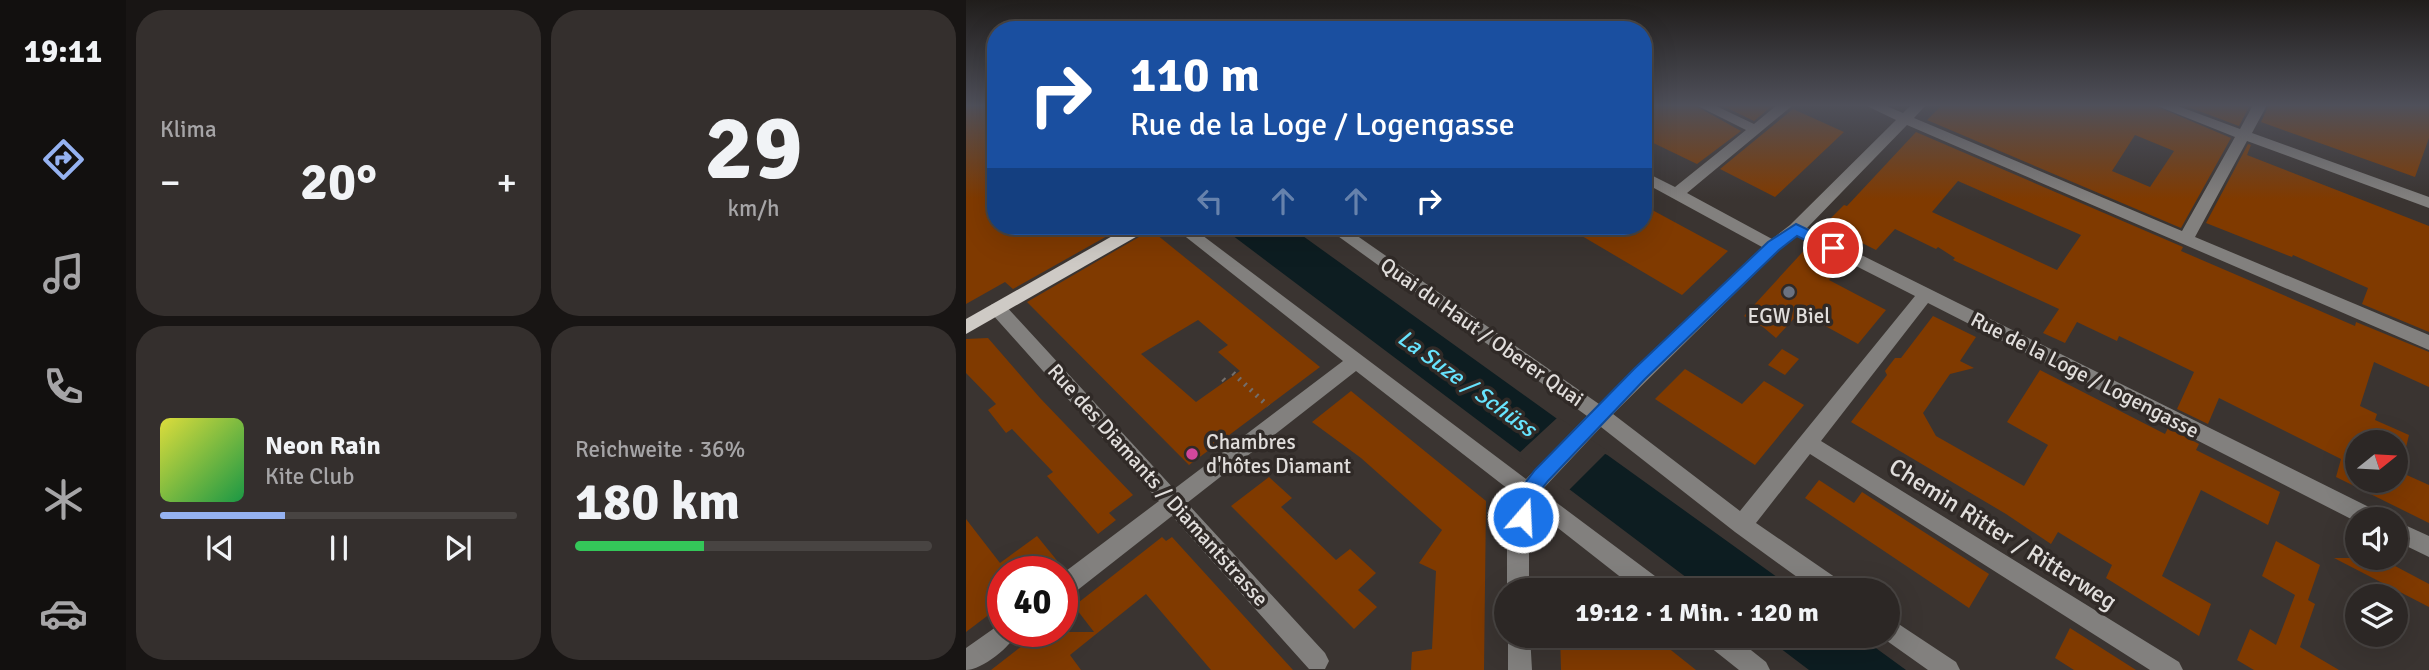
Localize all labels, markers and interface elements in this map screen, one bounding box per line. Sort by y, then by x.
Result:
text: 19:11 [24,32,102,71]
text: 110 m [1130,45,1260,105]
icon: right [1015,49,1106,140]
text: 29 [704,92,803,205]
text: Rue de la Loge / Logengasse [1130,105,1515,144]
text: Klima [160,115,217,144]
icon: directions [39,135,88,184]
text: 20° [300,150,377,214]
text: − [160,159,181,206]
text: + [496,159,517,206]
icon: left [1191,182,1229,220]
icon: ahead [1264,182,1302,220]
icon: ahead [1337,182,1375,220]
icon: right [1410,182,1448,220]
text: km/h [727,194,780,223]
pin [1803,218,1863,278]
icon: arrive [1814,229,1852,267]
icon: music [39,249,88,298]
street label: Quai du Haut / Oberer Quai [1375,252,1589,412]
marker: EGW Biel [1781,284,1797,300]
place label: EGW Biel [1748,303,1830,329]
street label: Rue de la Loge / Logengasse [1967,306,2203,444]
water label: La Suze / Schüss [1392,323,1543,444]
street label: Rue des Diamants / Diamantstrasse [1042,358,1274,612]
icon: phone [39,362,88,411]
place label: Chambres d'hôtes Diamant [1206,429,1351,479]
text: Neon Rain [265,430,381,462]
north arrow [2345,430,2408,494]
map controls [2345,430,2408,647]
text: Reichweite · 36% [575,435,745,464]
marker: Chambres d'hôtes Diamant [1184,446,1200,462]
street label: Chemin Ritter / Ritterweg [1884,452,2122,616]
text: Kite Club [265,462,354,491]
text: 180 km [575,470,740,534]
icon: climate [39,475,88,524]
position arrow [1486,480,1560,554]
button: sound [2345,507,2408,570]
icon: previous [201,529,239,567]
icon: pause [320,529,358,567]
icon: next [439,529,477,567]
speed limit sign: 40 [987,556,1078,647]
button: layers [2345,584,2408,647]
icon: car [39,589,88,638]
text: 19:12 · 1 Min. · 120 m [1575,597,1819,629]

